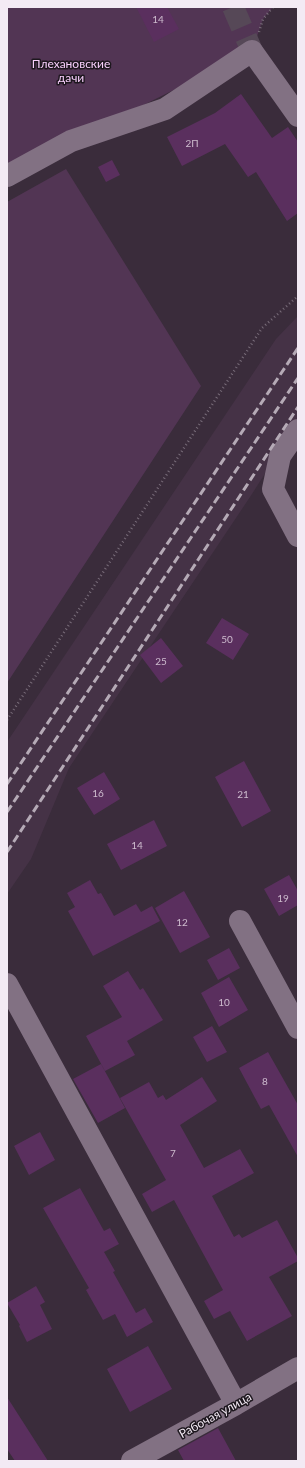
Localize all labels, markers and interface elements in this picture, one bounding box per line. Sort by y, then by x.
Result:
house number: 14 [152,13,164,25]
park label: Плехановские дачи [32,56,110,85]
house number: 2П [185,137,199,149]
house number: 50 [221,633,233,645]
house number: 25 [155,655,167,667]
house number: 16 [92,787,104,799]
house number: 21 [237,788,249,800]
house number: 14 [131,839,143,851]
house number: 19 [277,892,289,904]
house number: 12 [176,916,188,928]
house number: 10 [218,996,230,1008]
house number: 8 [262,1075,268,1087]
house number: 7 [170,1147,176,1159]
street label: Рабочая улица [176,1389,254,1441]

